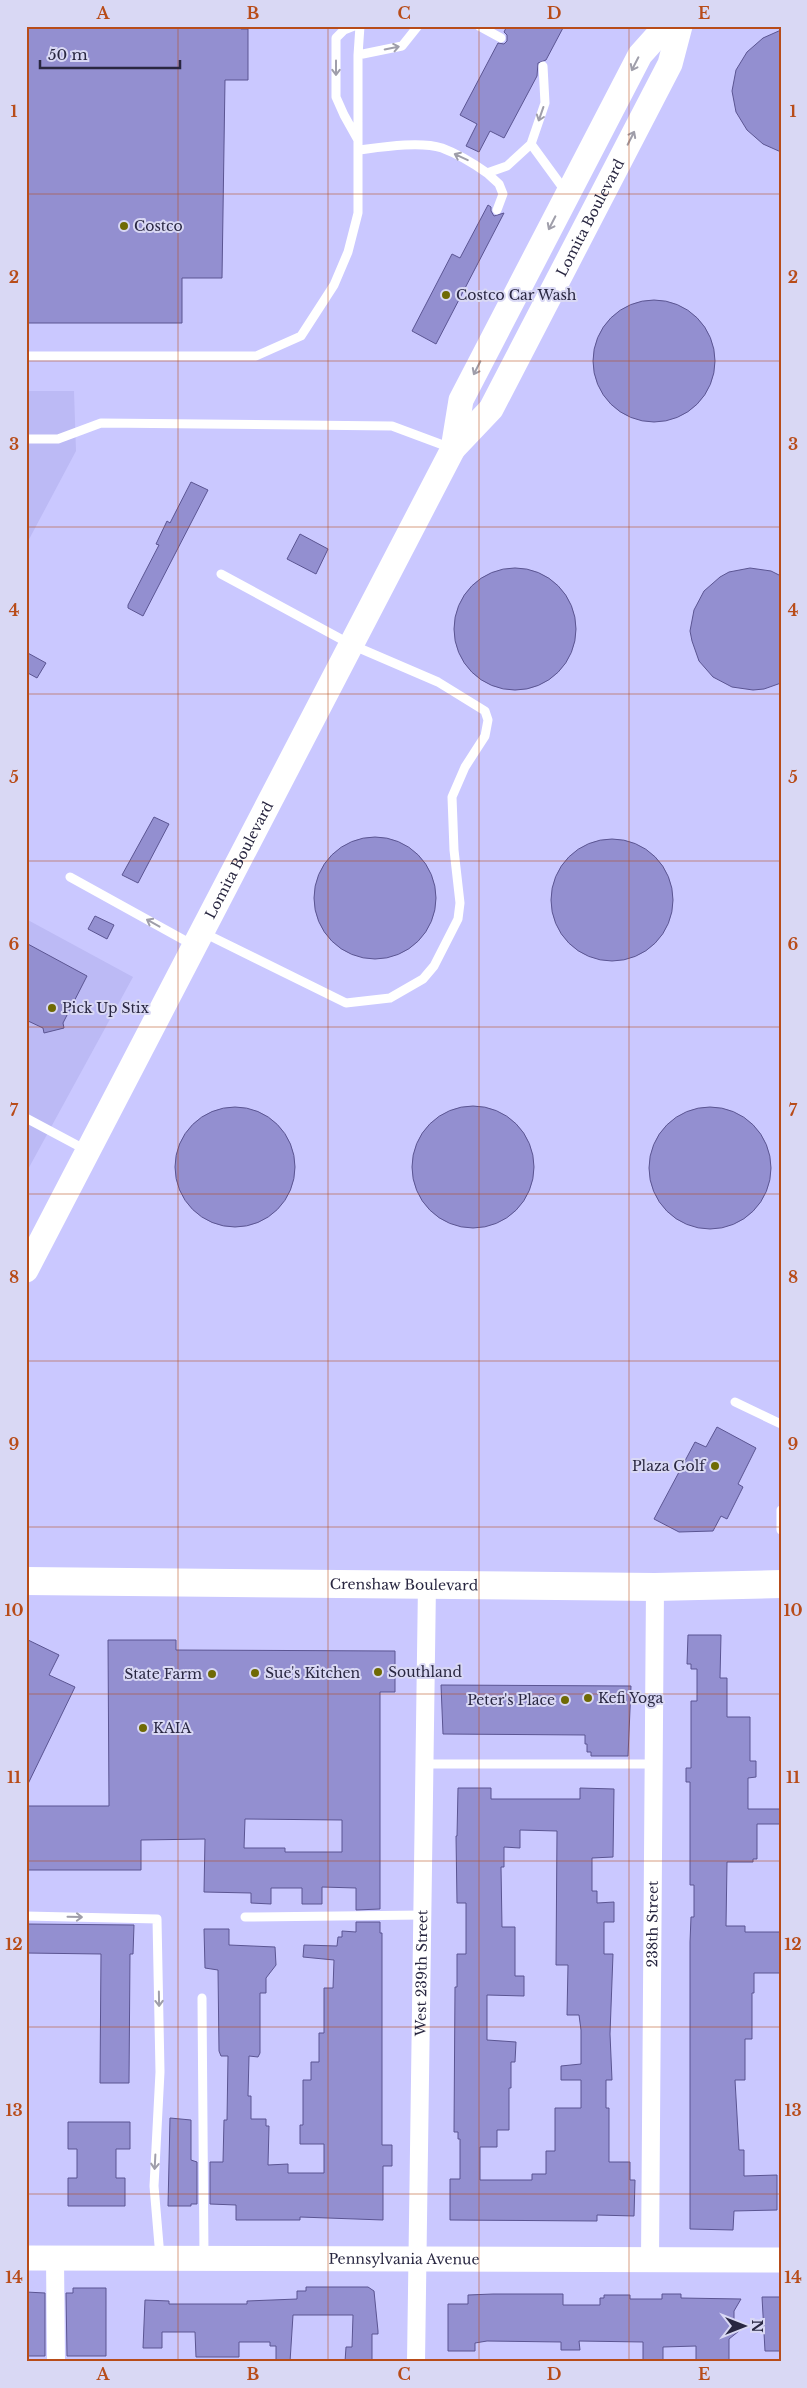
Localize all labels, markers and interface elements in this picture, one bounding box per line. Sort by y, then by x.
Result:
text: A [96,3,111,23]
text: B [247,3,260,23]
text: C [397,3,411,23]
text: D [547,3,561,23]
text: E [698,3,710,23]
scale bar [40,38,180,70]
one-way arrow [384,43,400,52]
text: 50 m [48,45,88,64]
one-way arrow [630,56,640,71]
one-way arrow [331,59,341,75]
text: 1 [11,101,18,121]
text: 1 [790,101,797,121]
one-way arrow [536,106,545,121]
one-way arrow [627,131,636,146]
one-way arrow [454,152,469,161]
street label: Lomita Boulevard [552,155,628,280]
one-way arrow [547,216,557,231]
place label: Costco [134,217,183,235]
marker: Costco [118,220,130,232]
text: 2 [9,267,19,287]
text: 2 [788,267,798,287]
place label: Costco Car Wash [456,286,577,304]
marker: Costco Car Wash [440,289,452,301]
one-way arrow [472,360,482,375]
text: 3 [9,434,19,454]
text: 3 [788,434,798,454]
text: 4 [9,600,19,620]
text: 4 [788,600,798,620]
text: 5 [9,767,19,787]
text: 5 [788,767,798,787]
street label: Lomita Boulevard [201,798,277,922]
one-way arrow [145,918,160,928]
text: 6 [9,934,20,954]
text: 6 [788,934,799,954]
place label: Pick Up Stix [62,999,150,1017]
marker: Pick Up Stix [46,1002,58,1014]
text: 7 [10,1100,19,1120]
text: 7 [789,1100,798,1120]
text: 8 [9,1267,19,1287]
text: 8 [788,1267,798,1287]
text: 9 [9,1434,20,1454]
text: 9 [788,1434,799,1454]
place label: Plaza Golf [632,1457,707,1475]
marker: Plaza Golf [709,1460,721,1472]
street label: Crenshaw Boulevard [330,1575,479,1594]
text: 10 [4,1600,24,1620]
text: 10 [783,1600,803,1620]
place label: Southland [388,1663,462,1681]
place label: Sue's Kitchen [265,1664,361,1682]
place label: State Farm [124,1665,202,1683]
marker: Southland [372,1666,384,1678]
marker: Sue's Kitchen [249,1667,261,1679]
marker: State Farm [206,1668,218,1680]
place label: Kefi Yoga [598,1689,664,1707]
place label: Peter's Place [467,1691,555,1709]
marker: Kefi Yoga [582,1692,594,1704]
marker: Peter's Place [559,1694,571,1706]
place label: KAIA [153,1719,192,1737]
marker: KAIA [137,1722,149,1734]
text: 11 [7,1767,21,1787]
text: 11 [786,1767,800,1787]
street label: 238th Street [643,1880,662,1968]
street label: West 239th Street [412,1909,431,2037]
one-way arrow [66,1912,83,1922]
text: 12 [5,1934,23,1954]
text: 12 [784,1934,802,1954]
one-way arrow [154,1991,164,2007]
text: 13 [5,2100,23,2120]
text: 13 [784,2100,802,2120]
one-way arrow [151,2153,160,2169]
street label: Pennsylvania Avenue [328,2250,480,2268]
text: 14 [5,2267,23,2287]
text: 14 [784,2267,802,2287]
north arrow [720,2300,770,2350]
text: N [748,2319,766,2333]
text: A [96,2364,111,2384]
text: B [247,2364,260,2384]
text: C [397,2364,411,2384]
text: D [547,2364,561,2384]
text: E [698,2364,710,2384]

